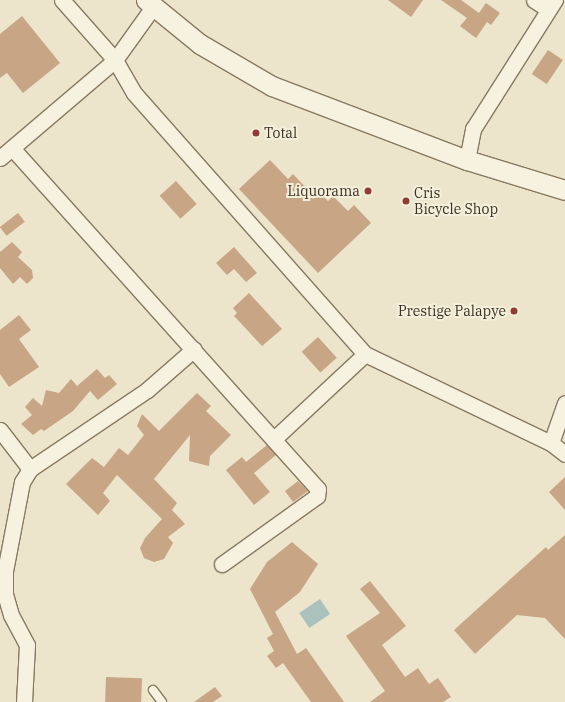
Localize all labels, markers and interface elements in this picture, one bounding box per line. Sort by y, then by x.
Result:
place label: Total [264,125,297,141]
marker: Total [251,128,261,138]
place label: Liquorama [288,183,360,199]
place label: Cris Bicycle Shop [414,185,498,218]
marker: Liquorama [363,186,373,196]
marker: Cris Bicycle Shop [401,196,411,206]
place label: Prestige Palapye [398,303,506,319]
marker: Prestige Palapye [509,306,519,316]

